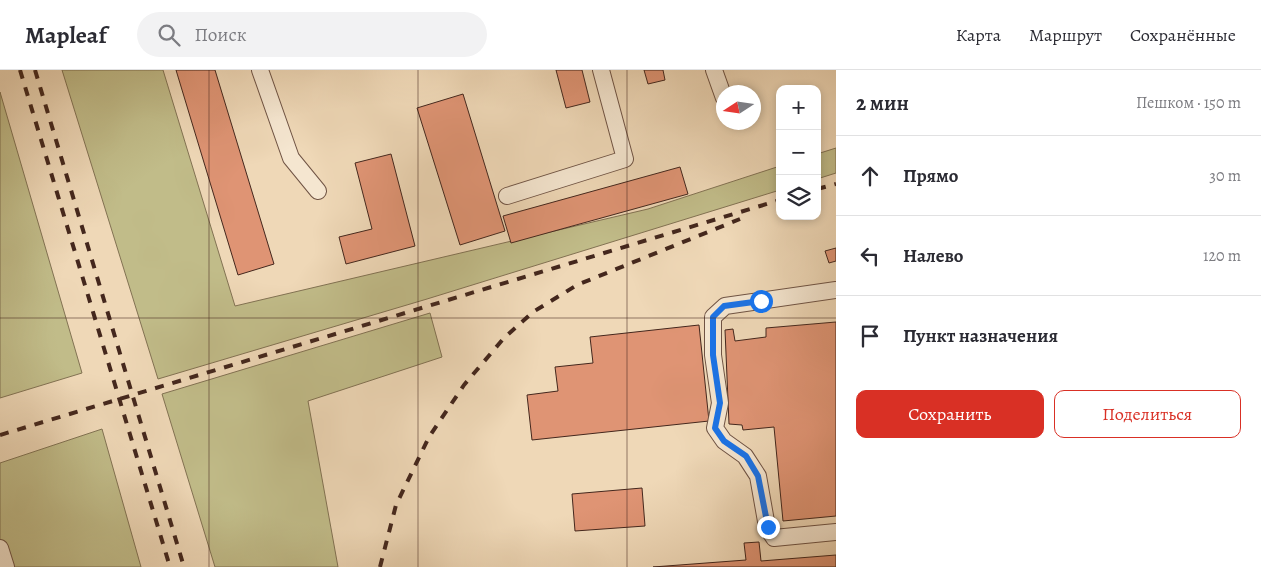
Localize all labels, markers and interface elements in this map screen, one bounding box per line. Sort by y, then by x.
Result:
search box [137,12,487,57]
text: Mapleaf [25,19,107,51]
icon: search [155,21,183,49]
text: Поиск [195,22,247,48]
text: Карта [956,23,1001,47]
text: Маршрут [1029,23,1102,47]
text: Сохранённые [1130,23,1236,47]
north arrow [716,85,761,130]
map controls [776,85,821,220]
button: + [776,85,821,130]
text: 2 мин [856,89,909,117]
text: Пешком · 150 m [1136,92,1241,114]
button: − [776,130,821,175]
icon: ahead [856,162,884,190]
text: Прямо [903,163,958,189]
text: 30 m [1209,165,1241,187]
button: layers [776,175,821,220]
icon: left [856,242,884,270]
text: Налево [903,243,963,269]
text: 120 m [1203,245,1241,267]
route start [750,290,773,313]
icon: arrive [856,322,884,350]
text: Пункт назначения [903,323,1058,349]
button: Сохранить [856,390,1044,438]
button: Поделиться [1054,390,1241,438]
route end [757,516,780,539]

